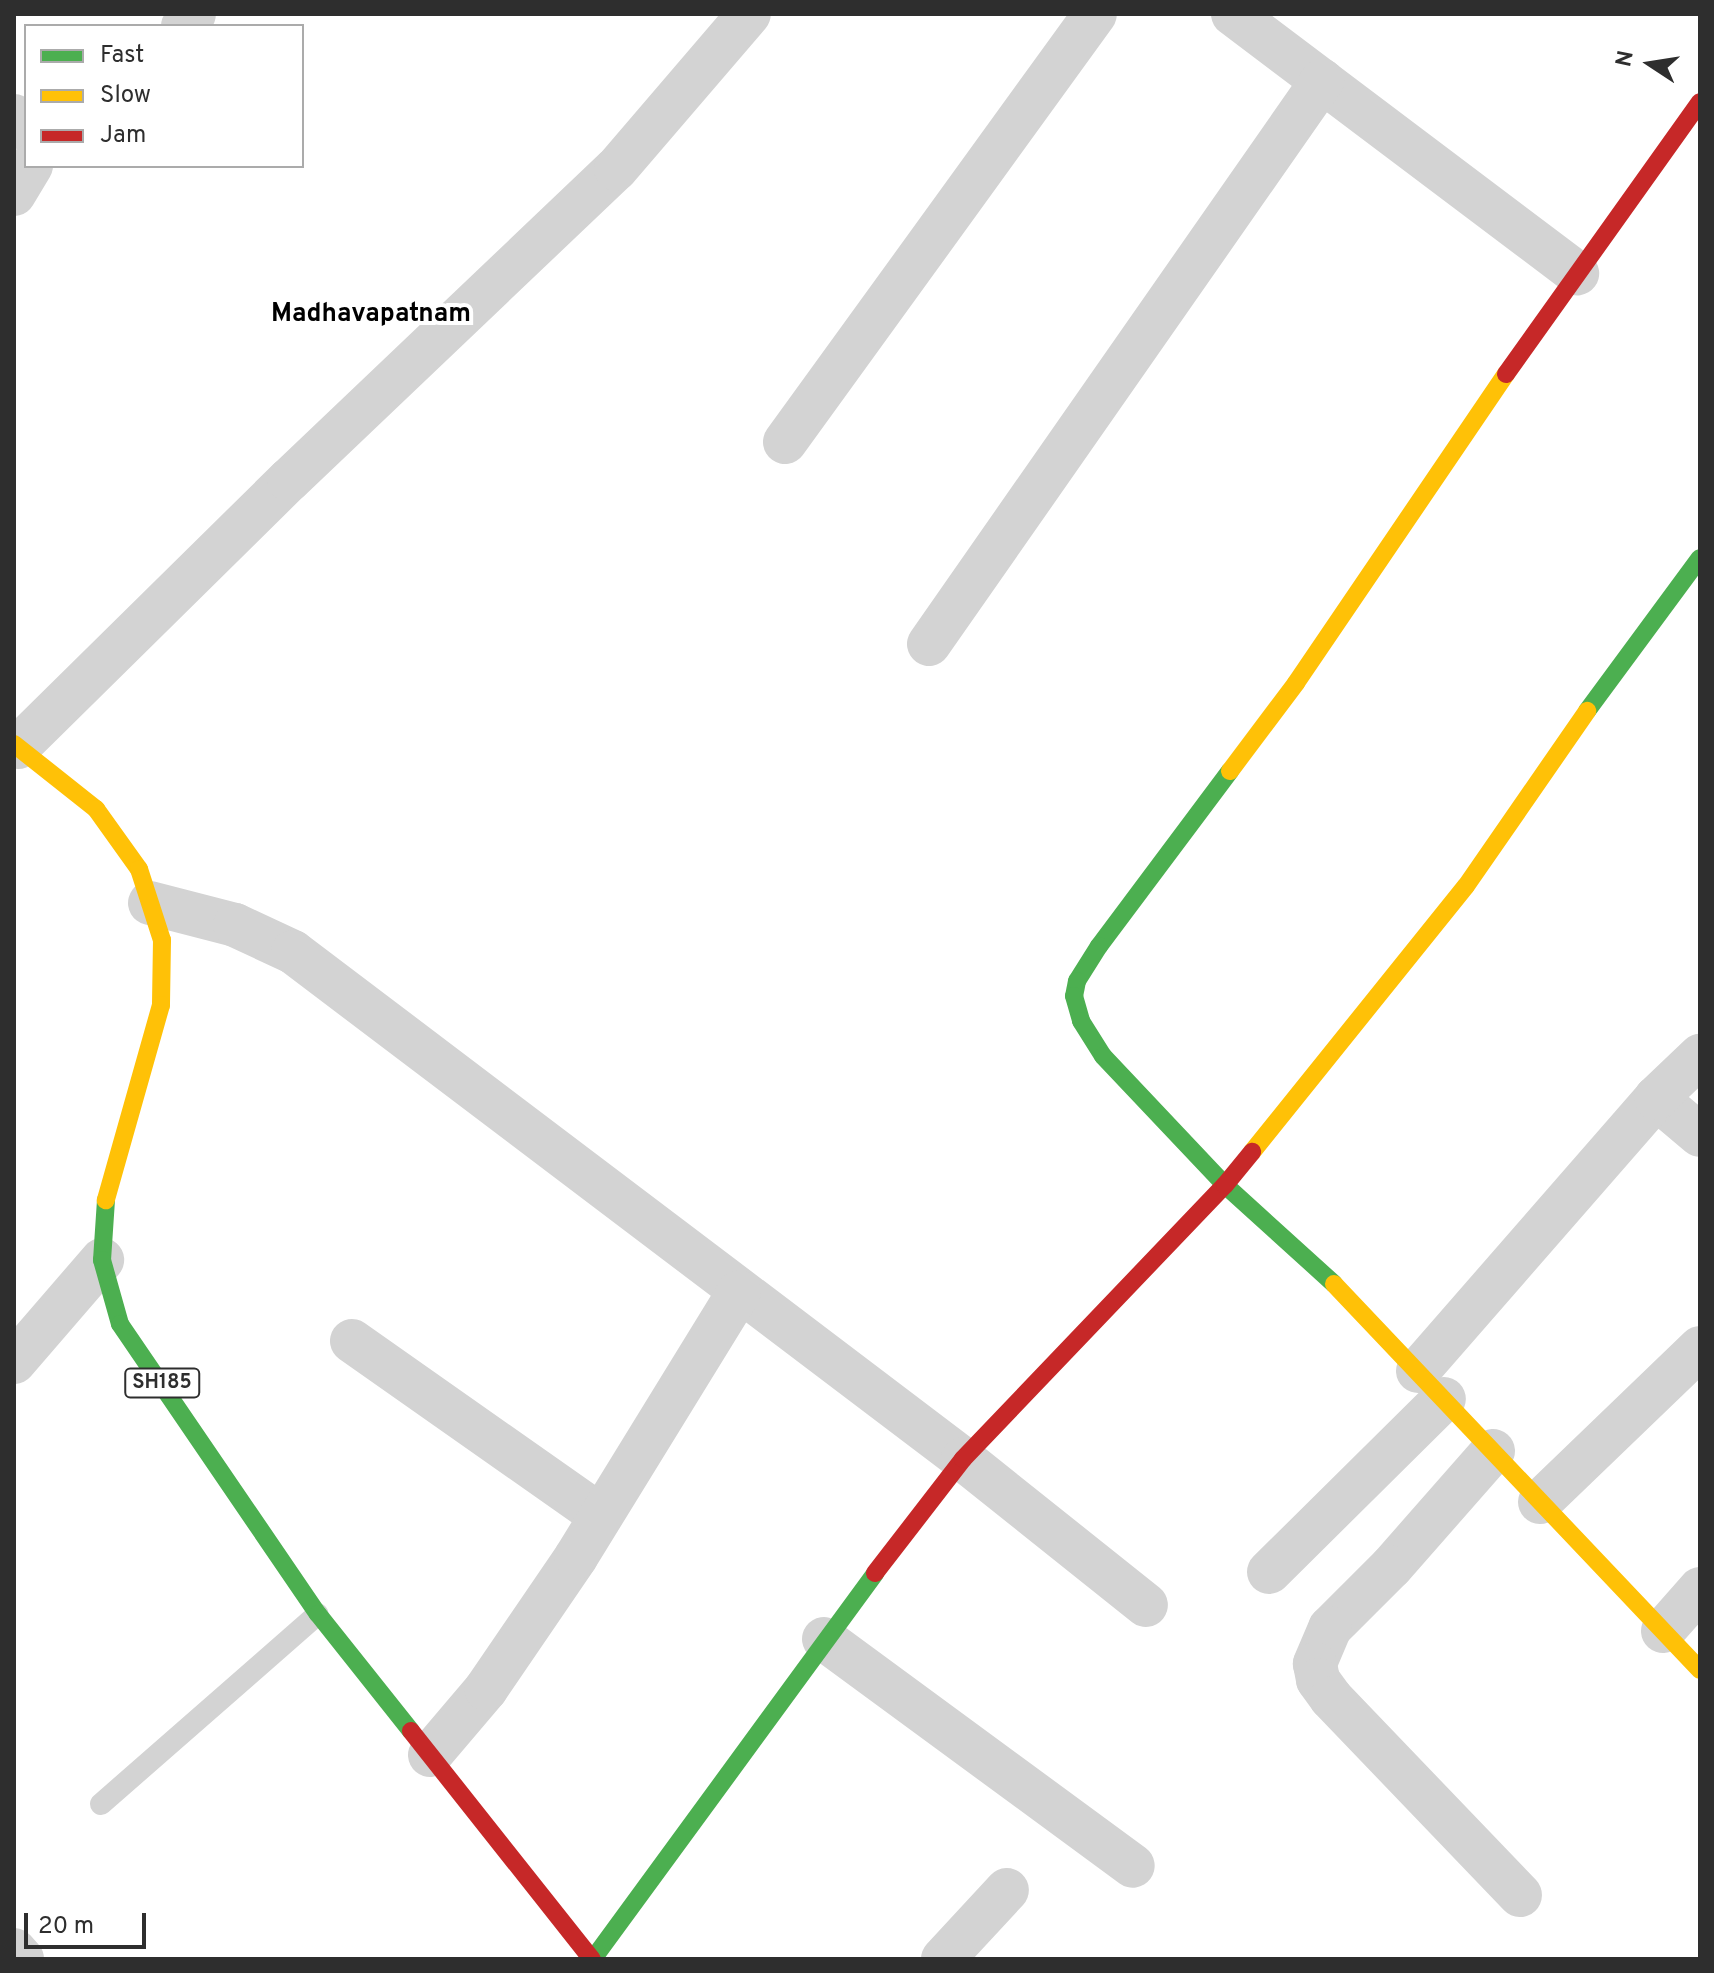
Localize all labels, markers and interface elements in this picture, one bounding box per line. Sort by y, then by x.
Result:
legend [24,24,304,168]
north arrow [1610,24,1690,104]
text: Fast [100,41,144,71]
text: N [1611,48,1641,69]
text: Slow [100,81,151,111]
text: Jam [100,121,146,151]
district label: Madhavapatnam [271,299,471,331]
road number: SH185 [124,1367,200,1399]
scale bar [28,1897,150,1947]
text: 20 m [38,1912,94,1942]

